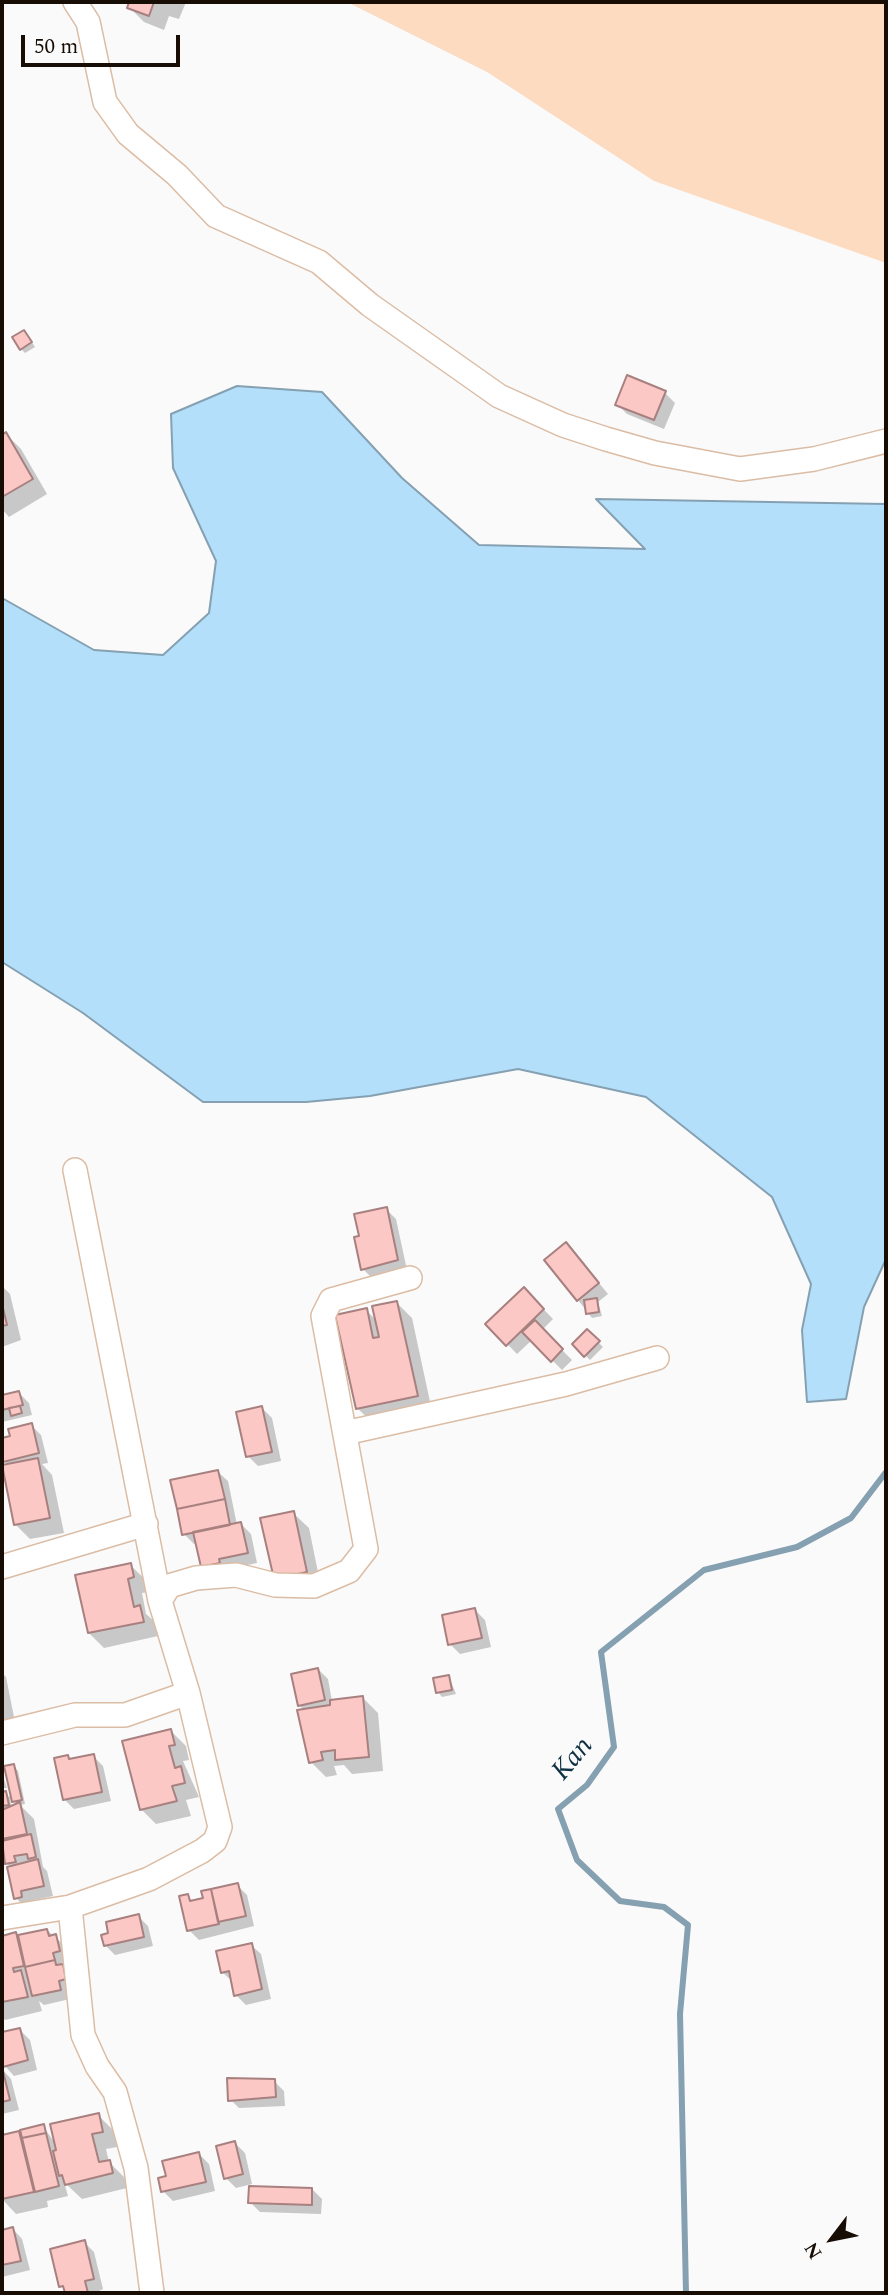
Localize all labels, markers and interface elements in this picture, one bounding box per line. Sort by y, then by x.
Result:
scale bar [24,21,184,65]
text: 50 m [34,31,78,63]
water label: Kan [546,1731,602,1789]
north arrow [797,2204,867,2274]
text: N [797,2236,830,2265]

